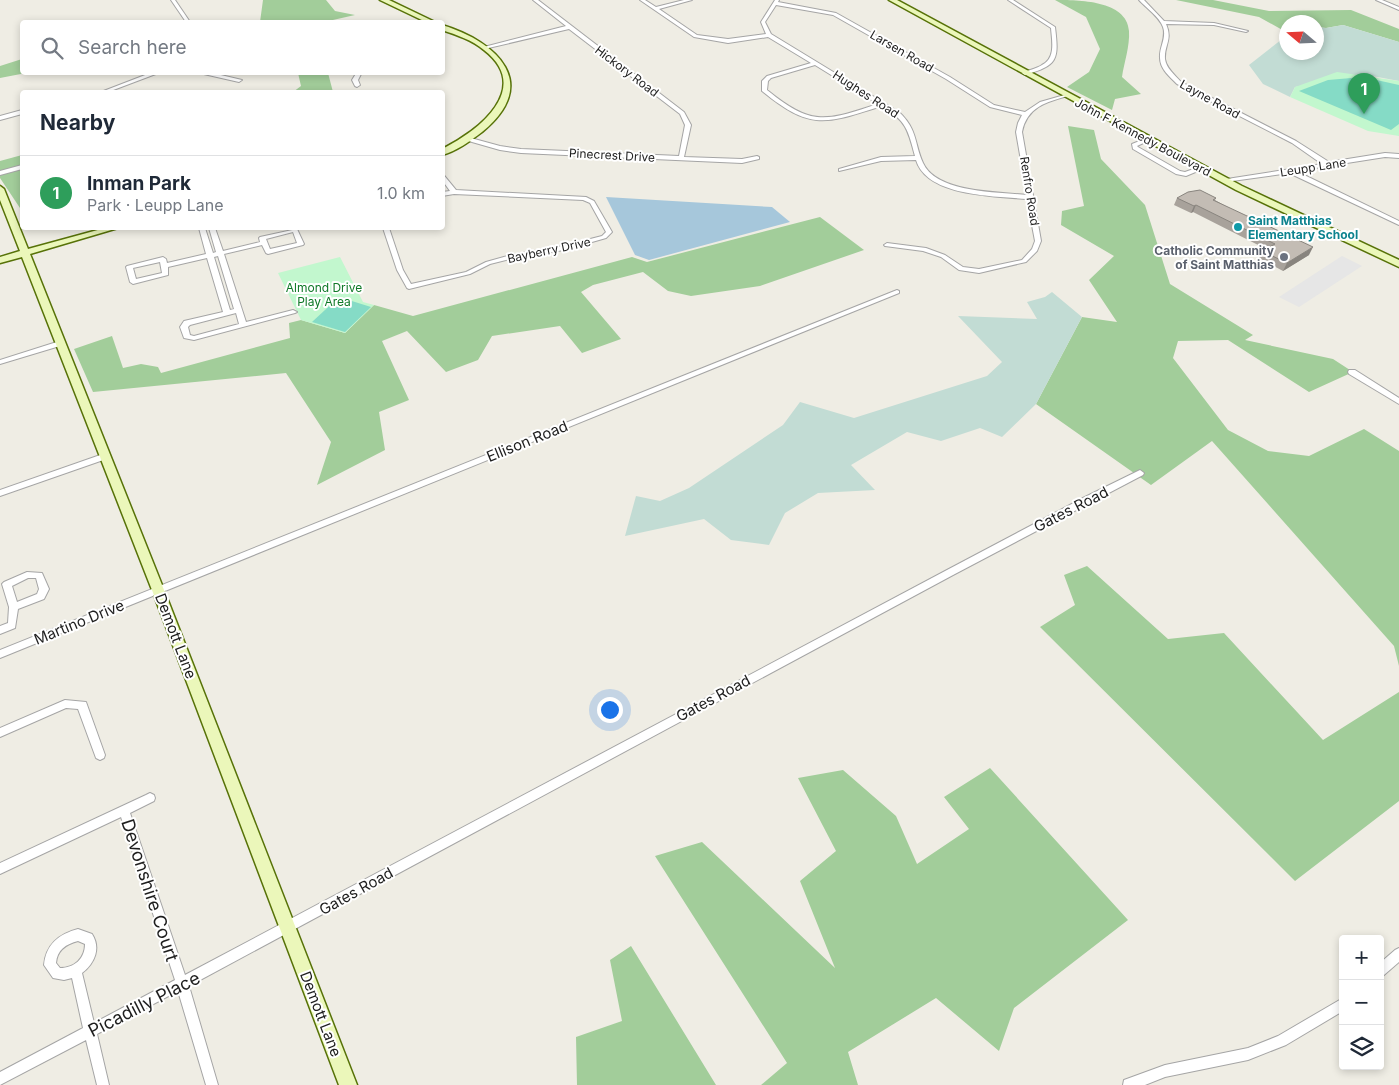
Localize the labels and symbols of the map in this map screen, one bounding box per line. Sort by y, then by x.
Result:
north arrow [1279,15,1324,60]
street label: Larsen Road [868,27,936,75]
street label: Hickory Road [592,42,662,100]
street label: Hughes Road [830,67,902,121]
pin: 1 [1348,73,1380,114]
street label: Layne Road [1177,76,1243,122]
street label: John F Kennedy Boulevard [1072,95,1214,179]
street label: Pinecrest Drive [569,145,655,165]
street label: Leupp Lane [1279,154,1347,180]
street label: Renfro Road [1017,155,1043,227]
place label: Saint Matthias Elementary School [1248,213,1358,242]
marker: Saint Matthias Elementary School [1232,221,1244,233]
street label: Bayberry Drive [506,234,592,266]
place label: Catholic Community of Saint Matthias [1154,243,1275,272]
marker: Catholic Community of Saint Matthias [1278,251,1290,263]
park label: Almond Drive Play Area [286,280,362,309]
street label: Ellison Road [484,416,570,466]
street label: Gates Road [1030,482,1112,536]
street label: Demott Lane [151,591,201,681]
street label: Martino Drive [31,595,127,649]
street label: Gates Road [673,670,753,726]
your location [597,697,623,723]
street label: Devonshire Court [117,816,183,964]
street label: Gates Road [316,863,396,919]
street label: Picadilly Place [85,967,203,1041]
street label: Demott Lane [296,969,346,1059]

